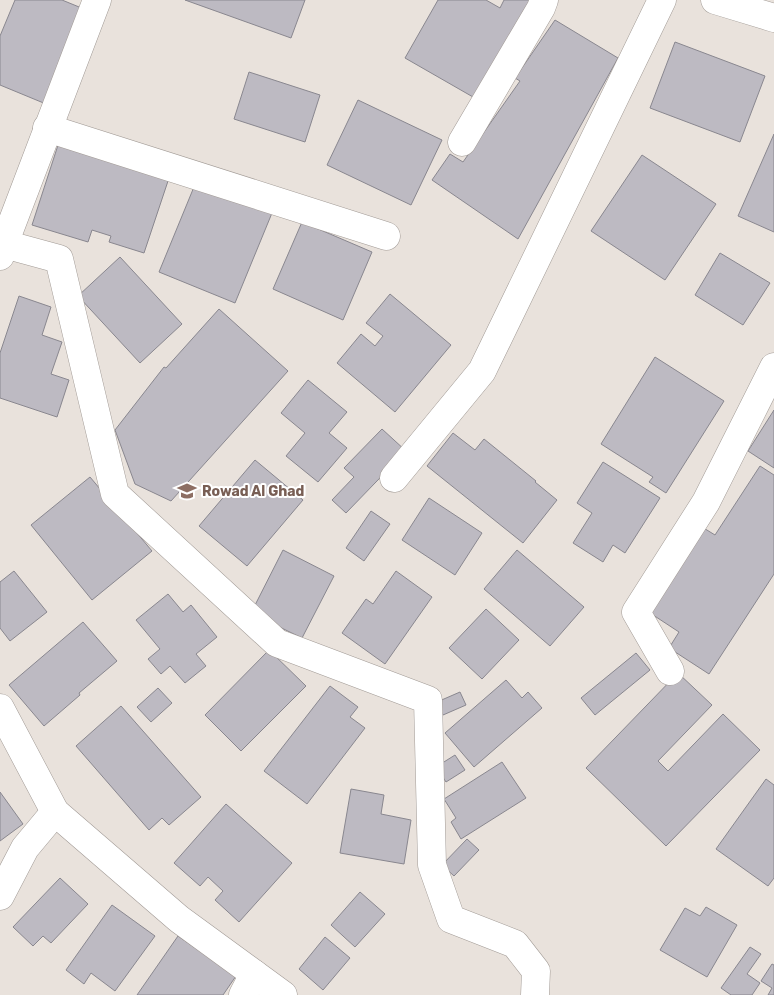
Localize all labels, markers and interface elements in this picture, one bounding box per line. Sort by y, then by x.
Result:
school or university icon: Rowad Al Ghad [176,480,198,502]
place label: Rowad Al Ghad [202,483,305,500]

